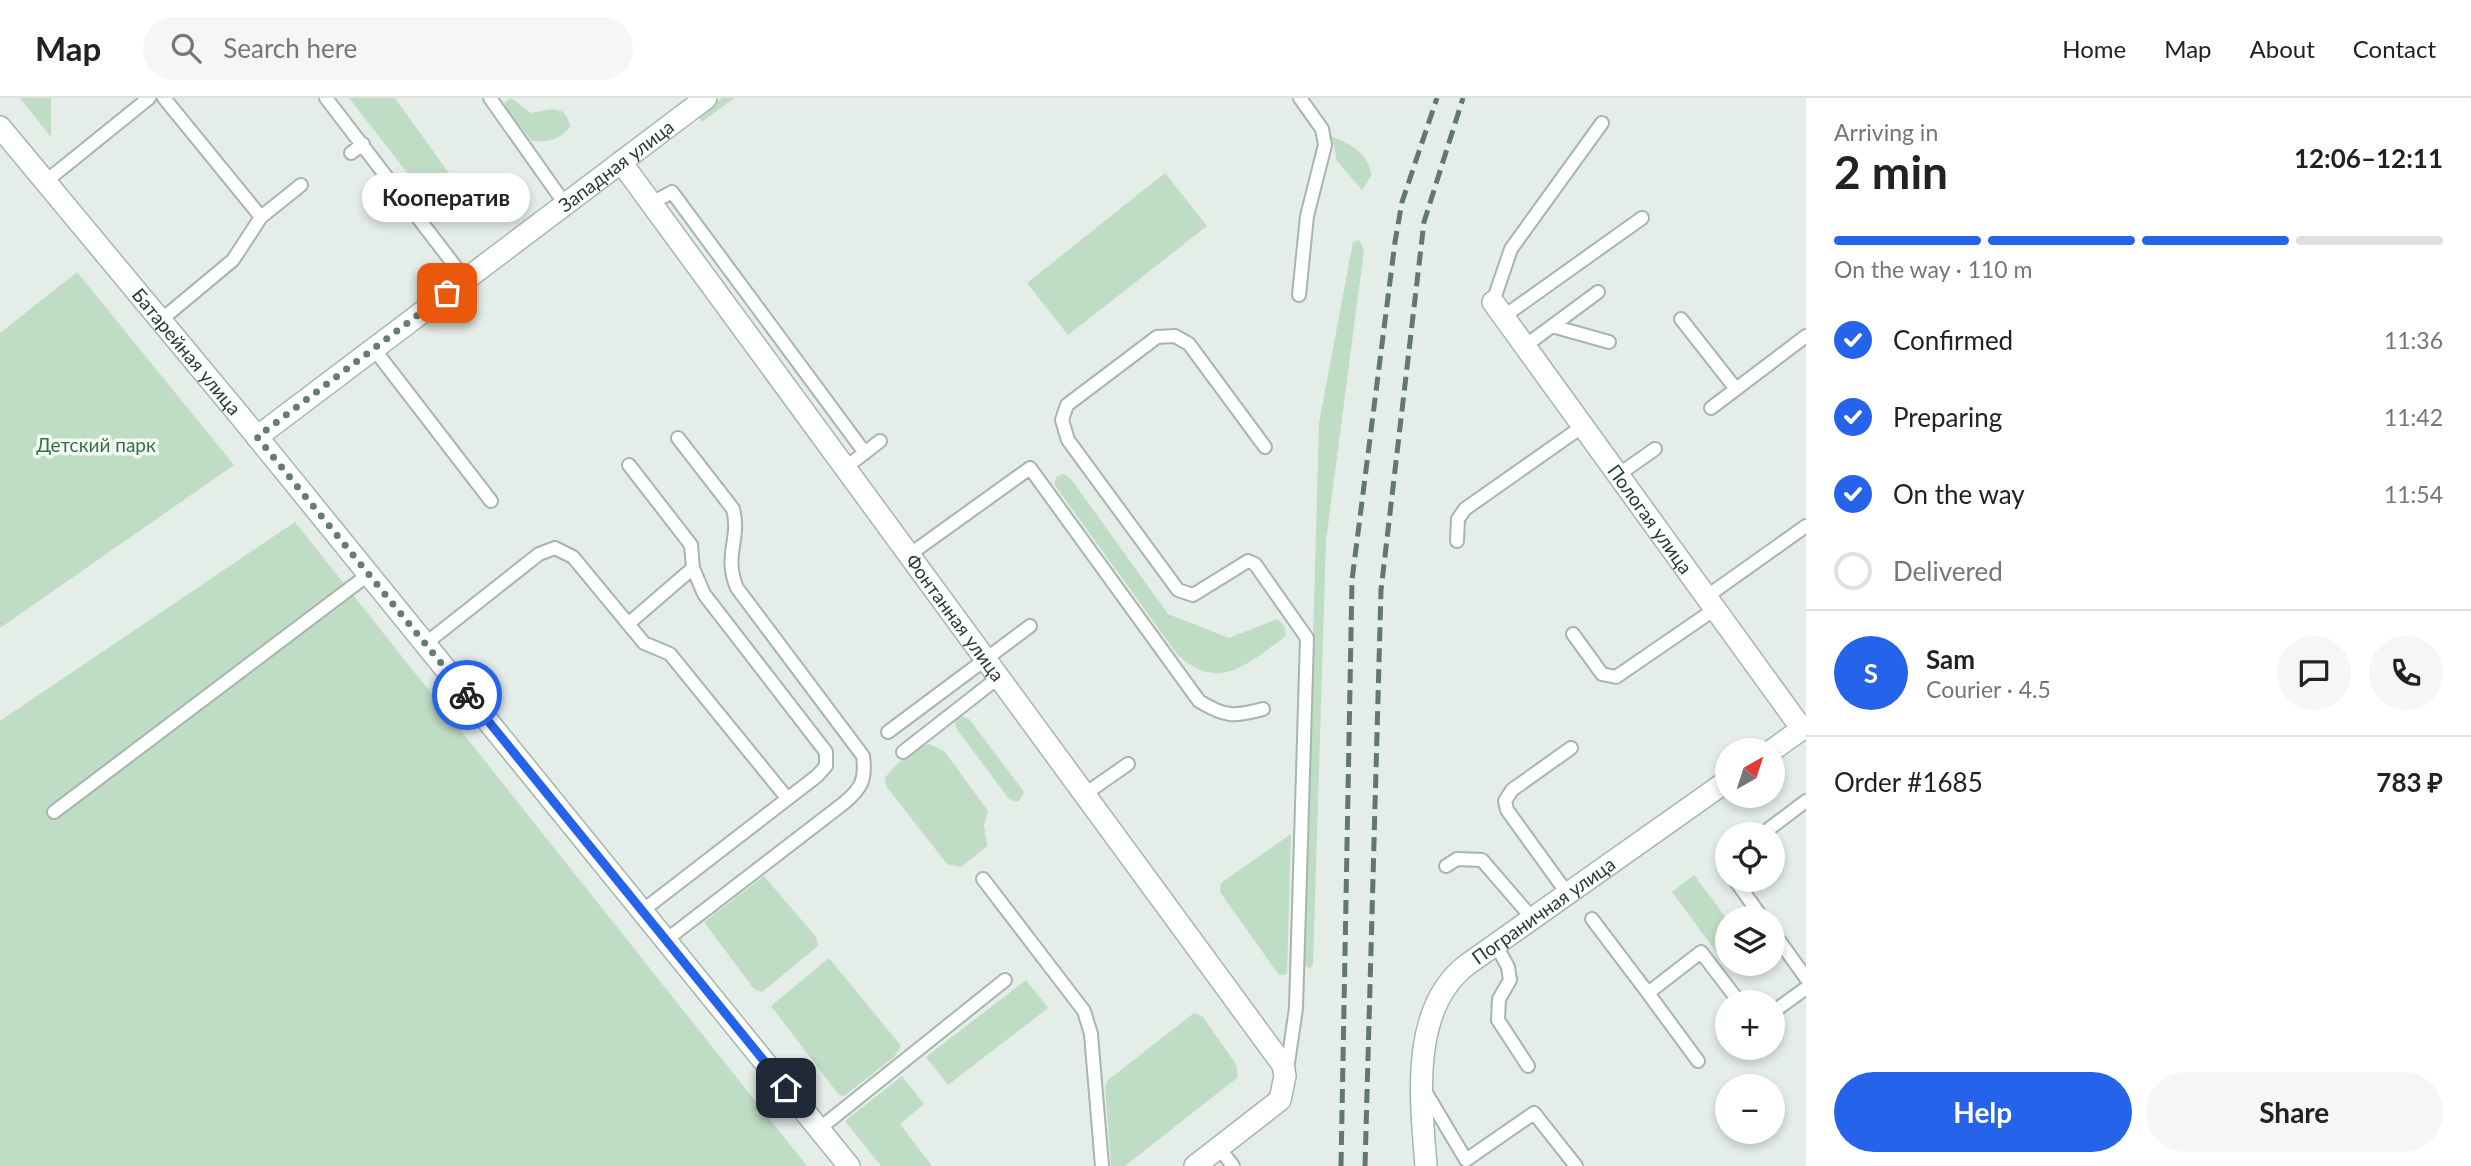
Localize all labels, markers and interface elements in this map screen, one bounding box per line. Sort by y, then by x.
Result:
search box [143,17,633,80]
text: Map [35,28,101,68]
icon: search [167,29,205,67]
text: Search here [223,32,357,64]
text: Home [2062,34,2126,63]
text: Map [2164,34,2212,63]
text: About [2250,34,2315,63]
text: Contact [2353,34,2436,63]
street label: Западная улица [554,115,678,216]
text: Arriving in [1834,118,1938,146]
text: 12:06–12:11 [2294,142,2443,174]
text: 2 min [1834,144,1948,199]
callout: Кооператив [363,174,531,223]
text: Кооператив [382,183,510,211]
text: On the way · 110 m [1834,255,2033,283]
pin [417,263,477,323]
icon: bag [428,274,466,312]
street label: Батарейная улица [128,283,246,419]
icon: check [1834,321,1872,359]
text: Confirmed [1893,324,2013,356]
text: 11:36 [2384,326,2443,354]
icon: check [1834,398,1872,436]
text: Preparing [1893,401,2002,433]
text: 11:42 [2384,403,2443,431]
park label: Детский парк [36,433,156,456]
street label: Пологая улица [1603,460,1698,578]
icon: check [1834,475,1872,513]
text: On the way [1893,478,2025,510]
text: 11:54 [2384,480,2443,508]
street label: Фонтанная улица [901,549,1010,686]
text: Delivered [1893,555,2003,587]
button: chat [2277,636,2351,710]
button: phone [2369,636,2443,710]
text: Sam [1926,643,1975,675]
text: S [1864,657,1878,689]
courier [432,660,502,730]
text: Courier · 4.5 [1926,675,2051,703]
icon: bike [448,676,486,714]
north arrow [1715,738,1785,808]
map controls [1715,738,1785,1144]
text: Order #1685 [1834,766,1983,798]
text: 783 ₽ [2376,766,2443,798]
button: locate [1715,822,1785,892]
street label: Пограничная улица [1467,852,1619,969]
button: layers [1715,906,1785,976]
button: + [1715,990,1785,1060]
pin [756,1058,816,1118]
icon: home [767,1069,805,1107]
button: Help [1834,1072,2132,1152]
button: Share [2146,1072,2443,1152]
button: − [1715,1074,1785,1144]

